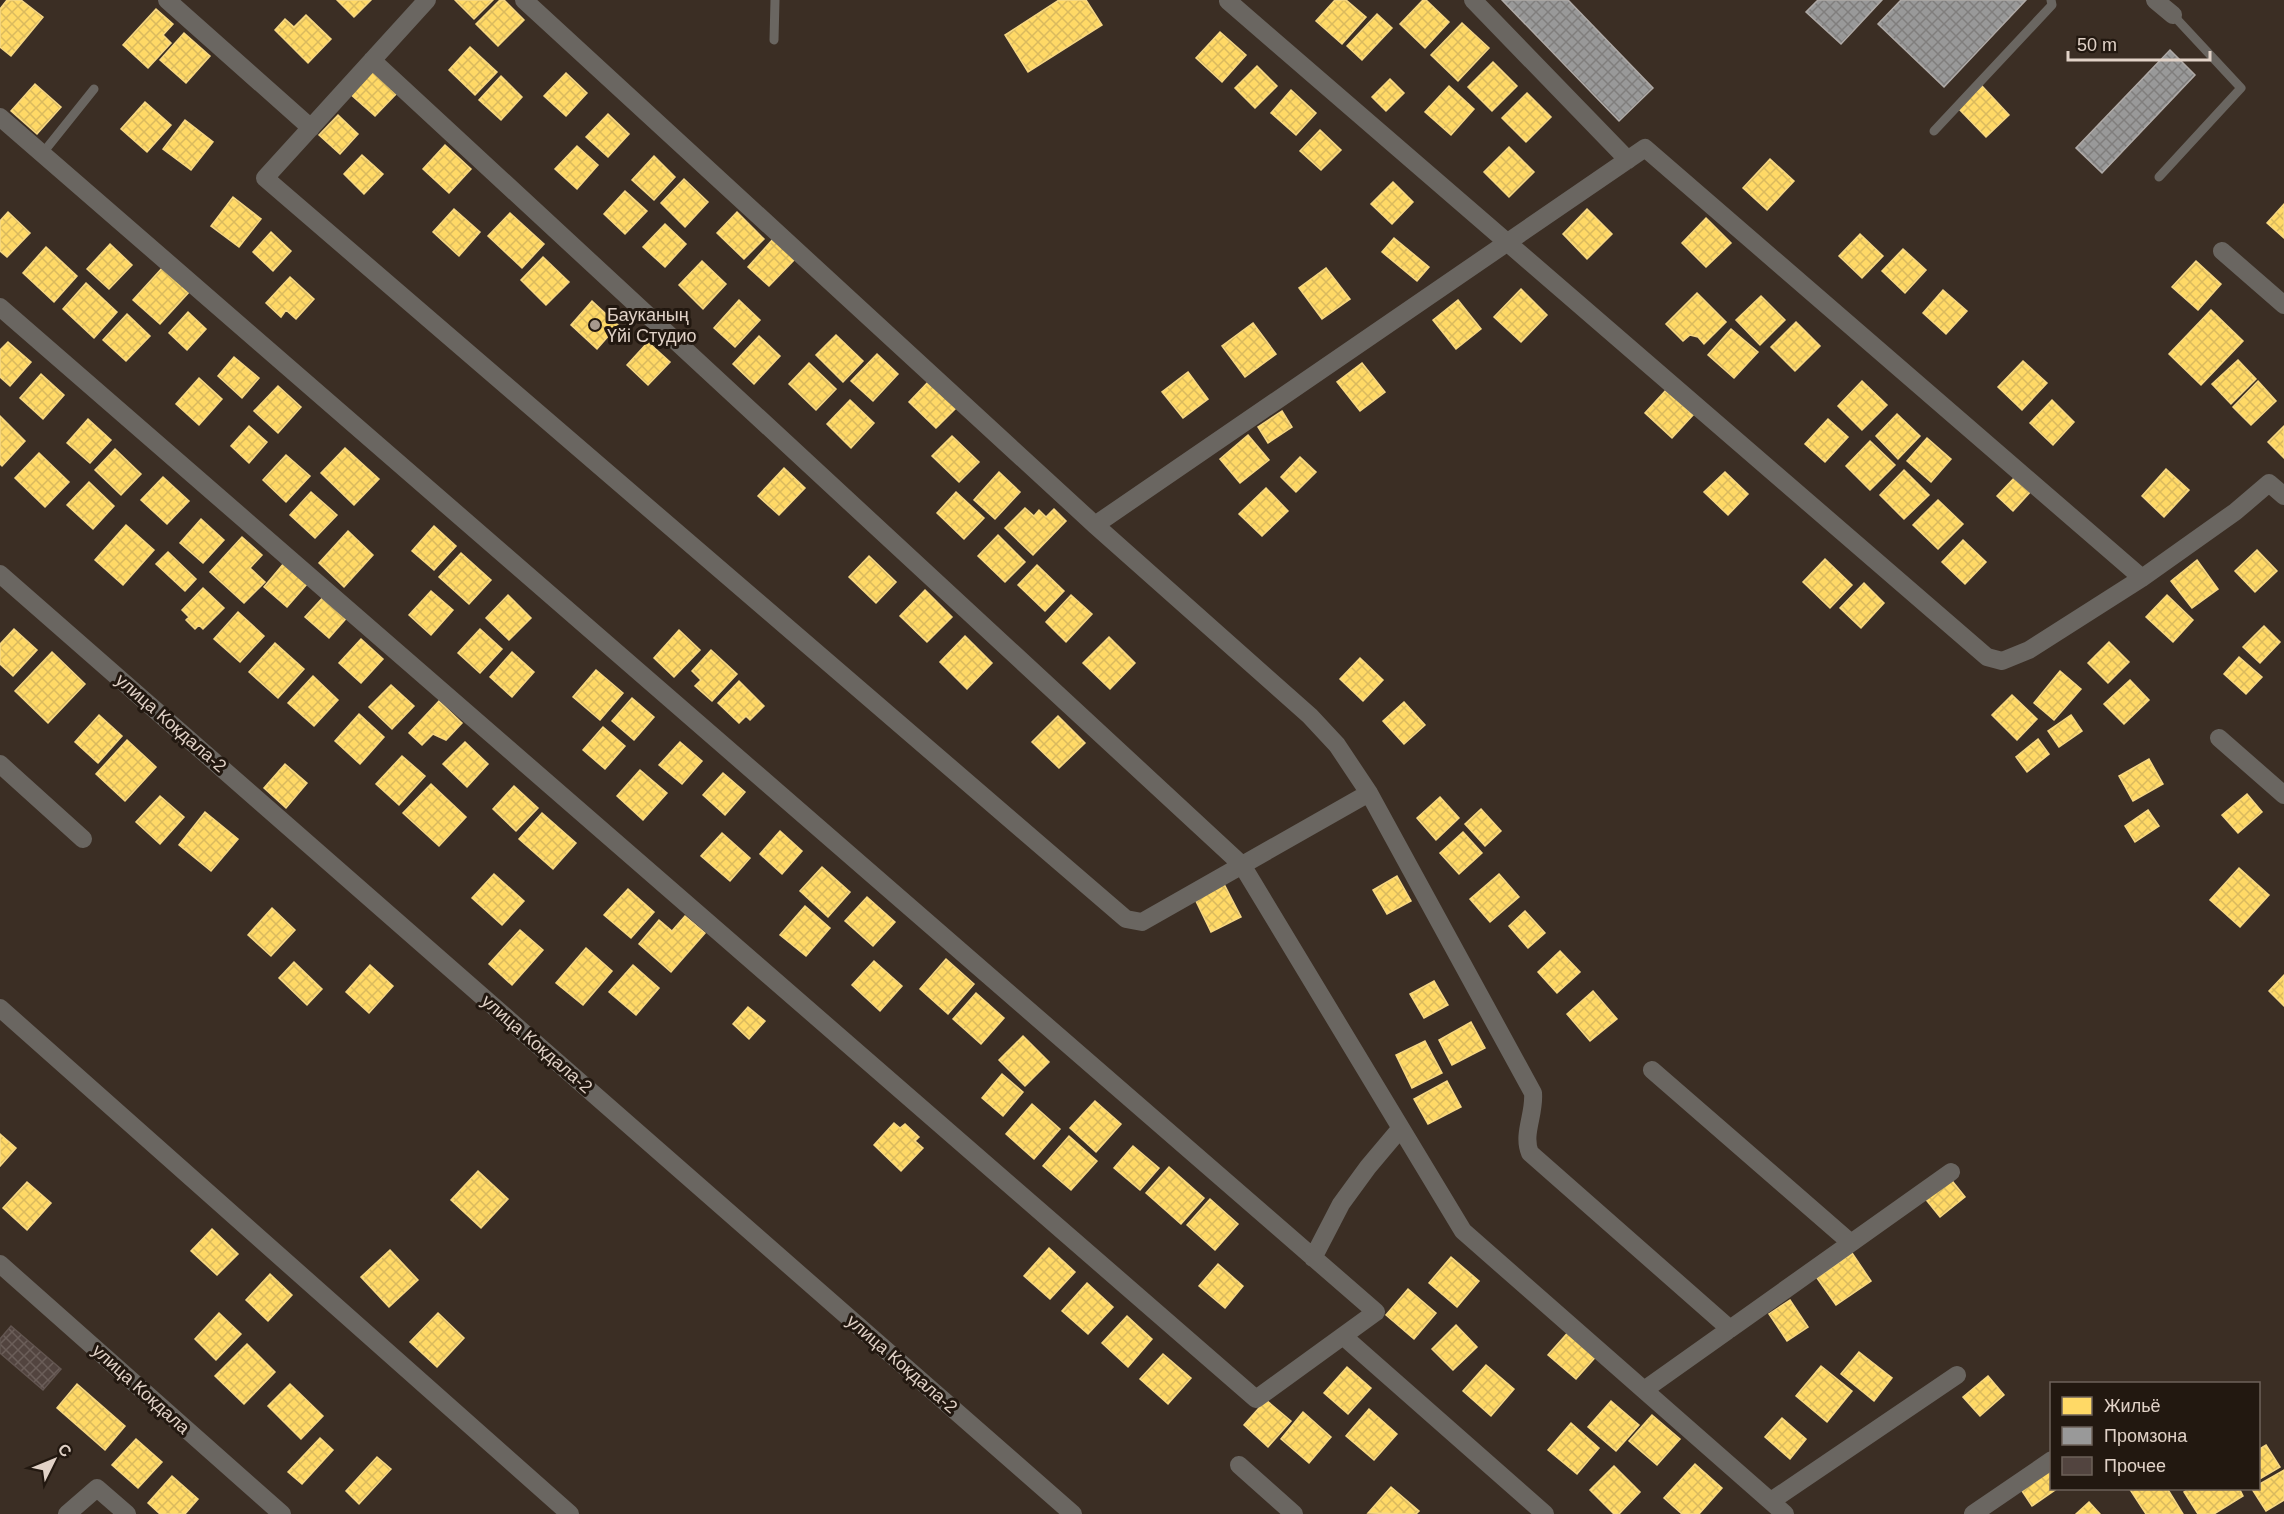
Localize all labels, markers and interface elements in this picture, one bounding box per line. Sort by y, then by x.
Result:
scale bar [2068,24,2210,62]
text: 50 m [2077,35,2117,55]
place label: Бауканың Үйі Студио [607,305,696,346]
marker: Бауканың Үйі Студио [588,318,602,332]
street label: улица Кокдала-2 [112,670,230,776]
street label: улица Кокдала-2 [478,991,596,1097]
street label: улица Кокдала-2 [843,1311,961,1417]
street label: улица Кокдала [88,1340,194,1439]
legend [2050,1382,2260,1490]
text: Жильё [2104,1396,2161,1416]
text: Промзона [2104,1426,2188,1446]
north arrow [24,1430,84,1490]
text: С [54,1440,75,1460]
text: Прочее [2104,1456,2166,1476]

